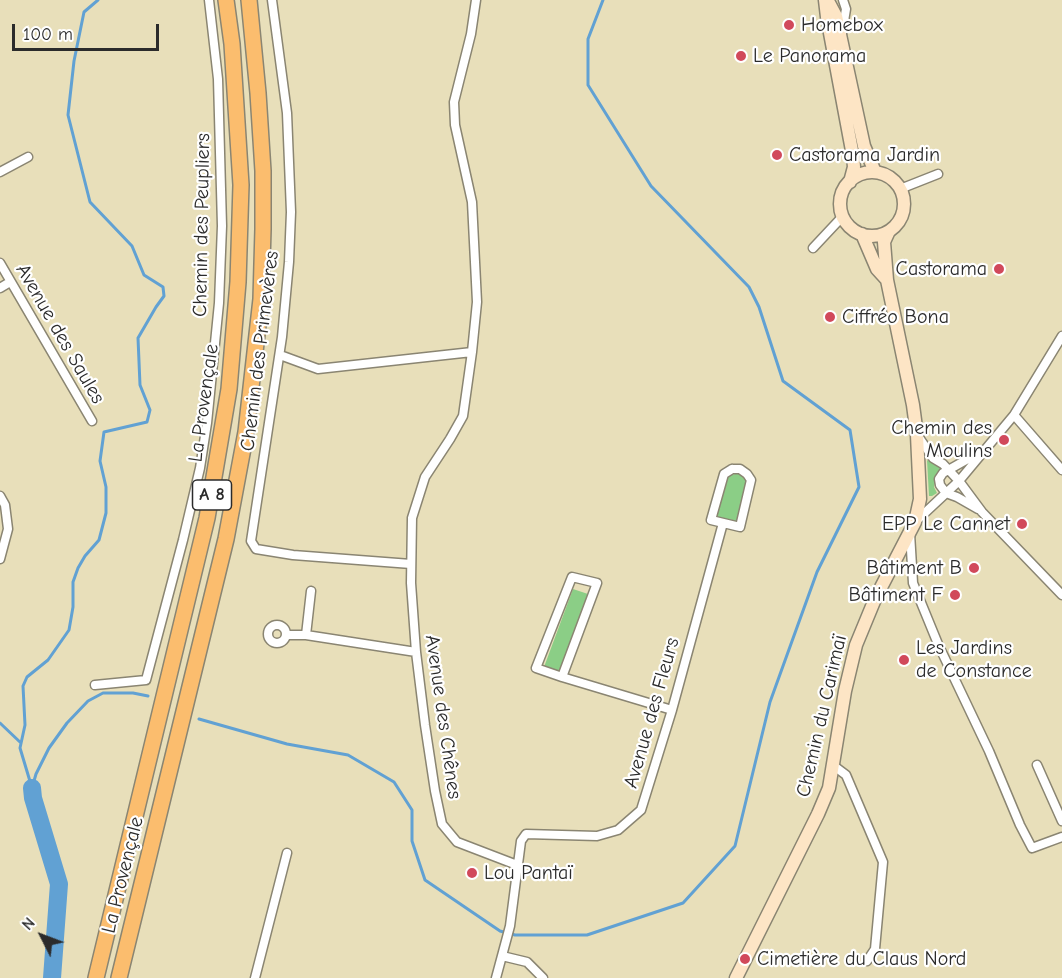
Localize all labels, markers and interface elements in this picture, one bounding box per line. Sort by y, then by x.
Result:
scale bar [15,12,162,50]
place label: Homebox [801,13,883,37]
marker: Homebox [782,18,796,32]
text: 100 m [23,24,73,45]
place label: Le Panorama [753,44,866,68]
marker: Le Panorama [734,49,748,63]
street label: Chemin des Peupliers [188,133,216,317]
place label: Castorama Jardin [789,143,940,167]
marker: Castorama Jardin [770,148,784,162]
street label: Chemin des Primevères [236,249,284,453]
place label: Castorama [896,257,987,281]
street label: Avenue des Saules [10,260,110,408]
marker: Castorama [992,262,1006,276]
place label: Ciffréo Bona [842,305,949,329]
marker: Ciffréo Bona [823,310,837,324]
street label: La Provençale [184,342,224,464]
place label: Chemin des Moulins [891,416,992,463]
marker: Chemin des Moulins [997,433,1011,447]
road number: A 8 [192,480,232,510]
place label: EPP Le Cannet [882,512,1010,536]
marker: EPP Le Cannet [1015,517,1029,531]
place label: Bâtiment B [867,556,962,580]
marker: Bâtiment B [967,561,981,575]
place label: Bâtiment F [848,583,943,607]
marker: Bâtiment F [948,588,962,602]
street label: Avenue des Chênes [420,633,466,801]
street label: Chemin du Carimaï [792,633,852,799]
street label: Avenue des Fleurs [619,635,685,791]
place label: Les Jardins de Constance [916,636,1032,683]
marker: Les Jardins de Constance [897,653,911,667]
street label: La Provençale [97,814,149,936]
place label: Lou Pantaï [484,861,573,885]
marker: Lou Pantaï [465,866,479,880]
north arrow [12,906,72,966]
text: N [18,914,39,934]
place label: Cimetière du Claus Nord [757,947,966,971]
marker: Cimetière du Claus Nord [738,952,752,966]

